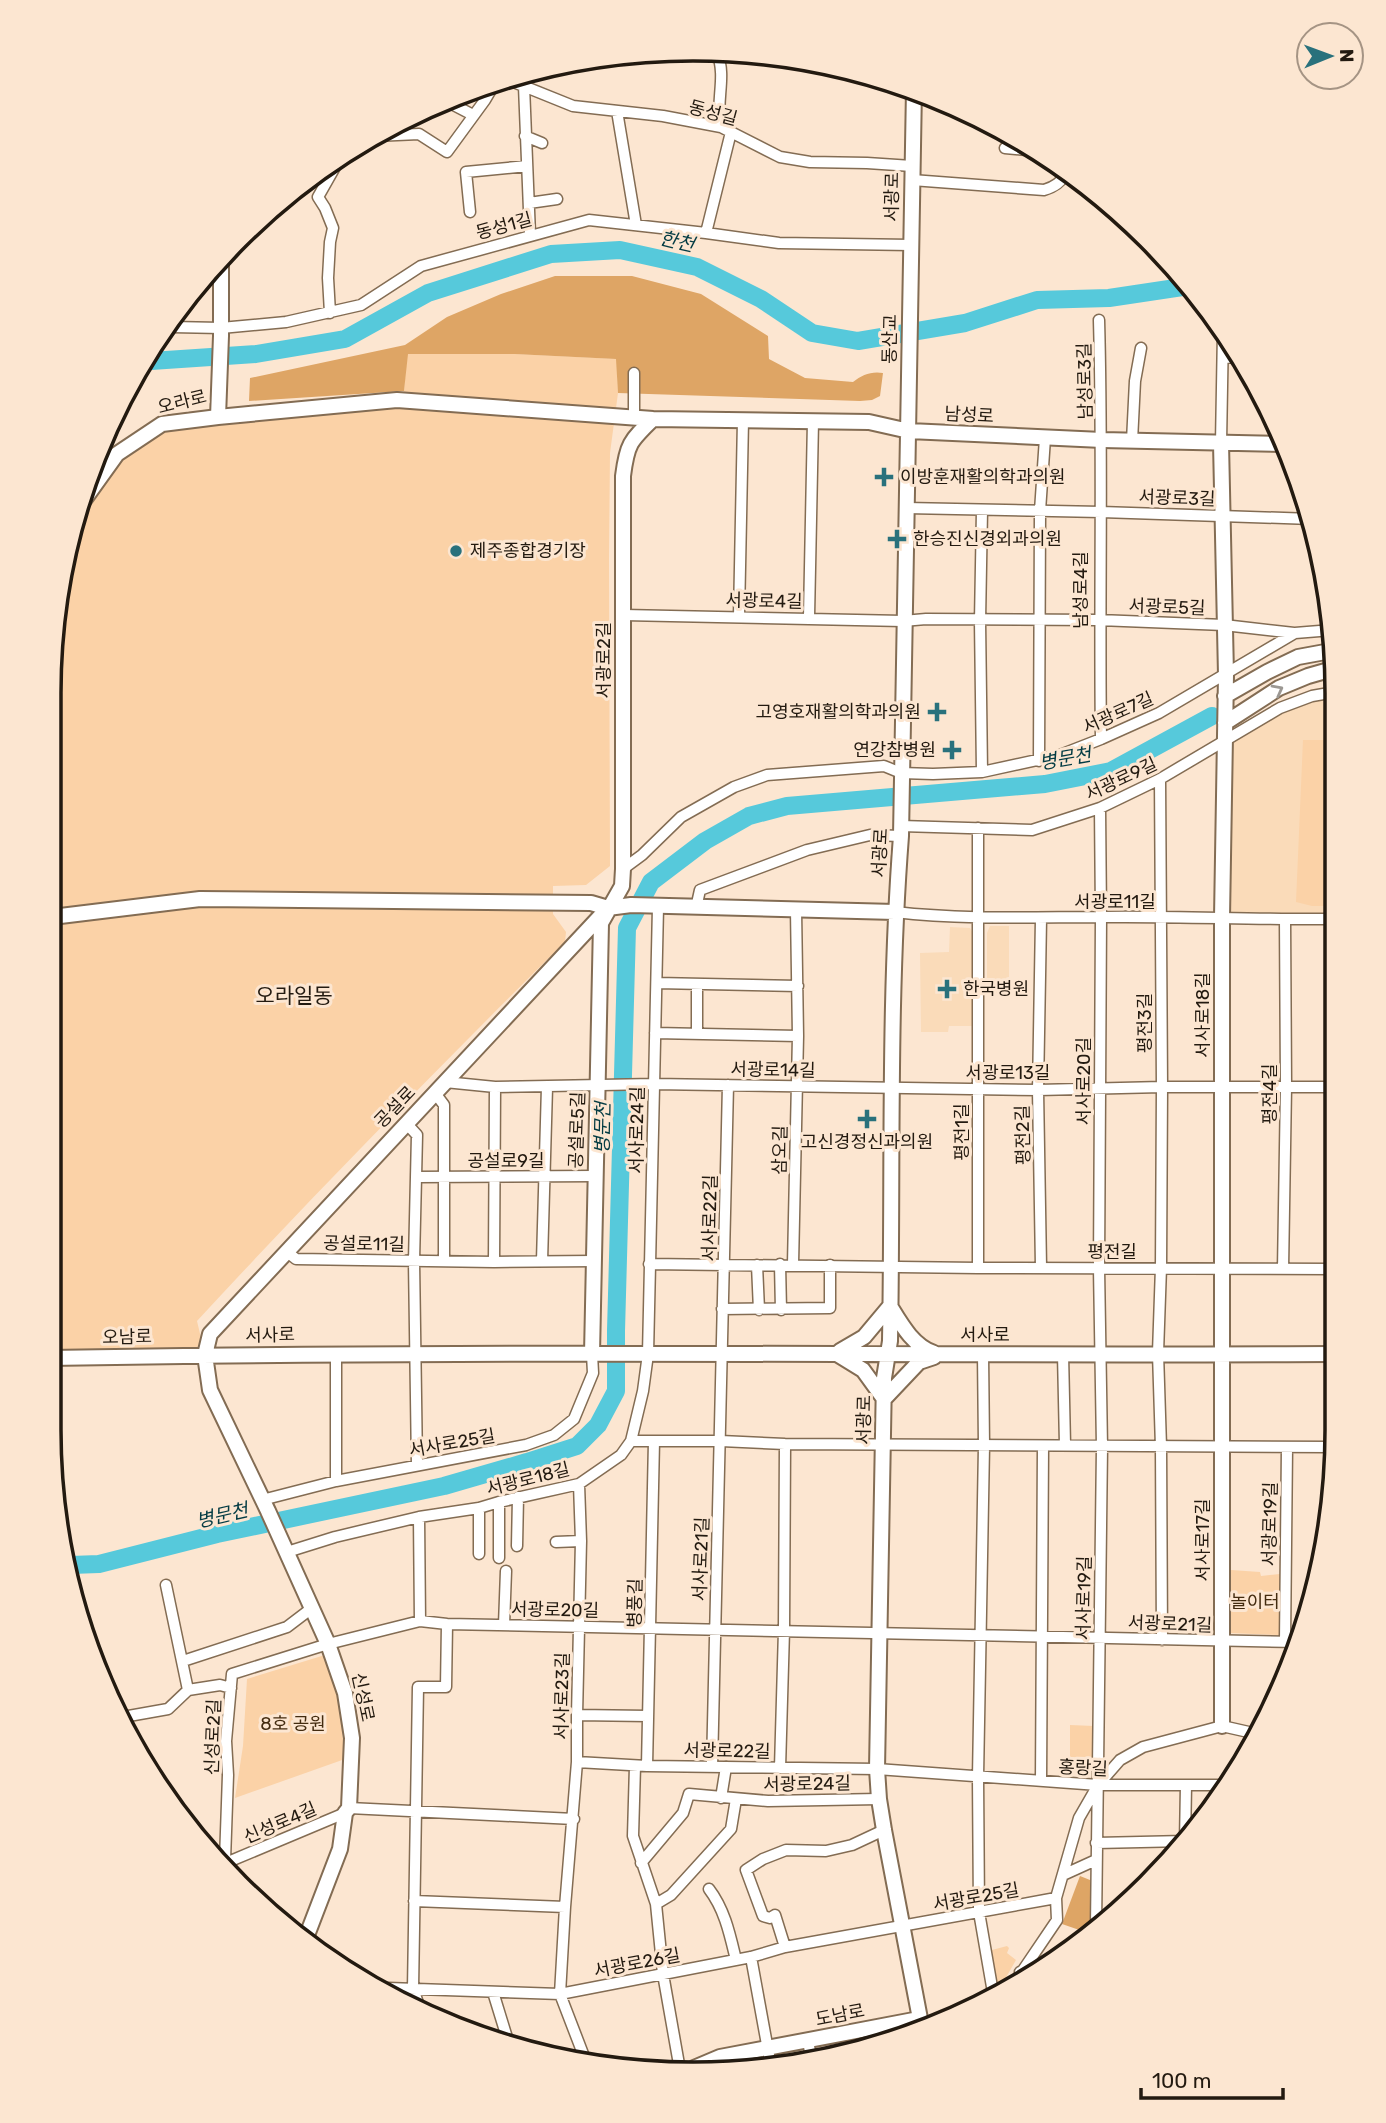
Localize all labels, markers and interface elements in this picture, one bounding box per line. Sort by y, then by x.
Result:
north arrow [1295,21,1365,91]
text: N [1335,49,1358,63]
street label: 동성길 [686,96,740,130]
street label: 서광로 [881,172,903,222]
street label: 동성1길 [473,208,535,244]
water label: 한천 [657,226,698,257]
street label: 동산교 [879,314,901,364]
street label: 남성로3길 [1073,342,1097,420]
street label: 오라로 [155,385,209,419]
street label: 남성로 [944,403,994,427]
place label: 이방훈재활의학과의원 [900,466,1066,488]
marker: 이방훈재활의학과의원 [874,467,894,487]
street label: 서광로3길 [1138,486,1216,510]
place label: 한승진신경외과의원 [913,528,1062,550]
marker: 한승진신경외과의원 [887,529,907,549]
place label: 제주종합경기장 [470,540,586,562]
marker: 제주종합경기장 [448,543,464,559]
street label: 남성로4길 [1070,551,1092,629]
street label: 서광로4길 [725,589,803,613]
street label: 서광로5길 [1128,595,1206,619]
street label: 서광로2길 [593,622,615,698]
one-way arrow [1270,685,1283,698]
street label: 서광로7길 [1079,688,1157,738]
place label: 고영호재활의학과의원 [755,701,921,723]
marker: 고영호재활의학과의원 [927,702,947,722]
place label: 연강참병원 [853,739,936,761]
marker: 연강참병원 [942,740,962,760]
water label: 병문천 [1037,742,1094,774]
street label: 서광로9길 [1081,753,1161,805]
street label: 서광로 [868,828,892,878]
street label: 서광로11길 [1074,891,1156,913]
street label: 서사로18길 [1192,972,1214,1058]
place label: 한국병원 [963,978,1029,1000]
marker: 한국병원 [937,979,957,999]
district label: 오라일동 [255,983,333,1008]
street label: 평전3길 [1134,993,1156,1053]
street label: 서사로20길 [1073,1037,1095,1125]
street label: 서광로14길 [730,1058,816,1082]
street label: 서광로13길 [966,1062,1050,1084]
street label: 평전4길 [1259,1064,1281,1124]
street label: 공설로 [370,1081,420,1133]
street label: 서사로24길 [625,1086,649,1174]
street label: 공설로5길 [565,1091,589,1169]
water label: 병문천 [591,1100,614,1154]
street label: 평전1길 [951,1103,973,1161]
street label: 평전2길 [1011,1105,1035,1165]
marker: 고신경정신과의원 [857,1109,877,1129]
street label: 삼오길 [769,1125,791,1175]
place label: 고신경정신과의원 [801,1131,933,1153]
street label: 공설로9길 [468,1150,544,1172]
street label: 서사로22길 [698,1174,722,1262]
street label: 공설로11길 [323,1232,405,1256]
street label: 평전길 [1087,1241,1137,1263]
street label: 서사로 [245,1324,295,1346]
street label: 서사로 [960,1324,1010,1346]
street label: 오남로 [102,1326,152,1348]
street label: 서광로 [853,1395,875,1445]
street label: 서사로25길 [407,1425,497,1461]
street label: 서광로18길 [484,1458,572,1500]
street label: 서광로19길 [1258,1482,1282,1566]
water label: 병문천 [194,1498,252,1533]
street label: 서사로17길 [1192,1498,1214,1582]
street label: 서사로21길 [689,1516,713,1602]
street label: 서사로19길 [1072,1556,1096,1640]
street label: 병풍길 [624,1578,646,1628]
park label: 놀이터 [1230,1591,1280,1613]
street label: 서광로20길 [511,1598,599,1622]
street label: 서광로21길 [1127,1612,1213,1636]
street label: 서사로23길 [550,1652,574,1740]
street label: 신성로 [347,1670,379,1724]
street label: 신성로2길 [201,1698,225,1776]
park label: 8호 공원 [260,1713,326,1735]
street label: 서광로22길 [683,1739,771,1763]
street label: 홍랑길 [1058,1756,1108,1780]
street label: 서광로24길 [763,1772,851,1796]
street label: 신성로4길 [240,1798,320,1848]
street label: 서광로25길 [931,1879,1021,1915]
street label: 서광로26길 [592,1944,682,1982]
street label: 도남로 [814,1999,866,2031]
scale bar [1141,2056,1283,2100]
text: 100 m [1152,2068,1211,2093]

